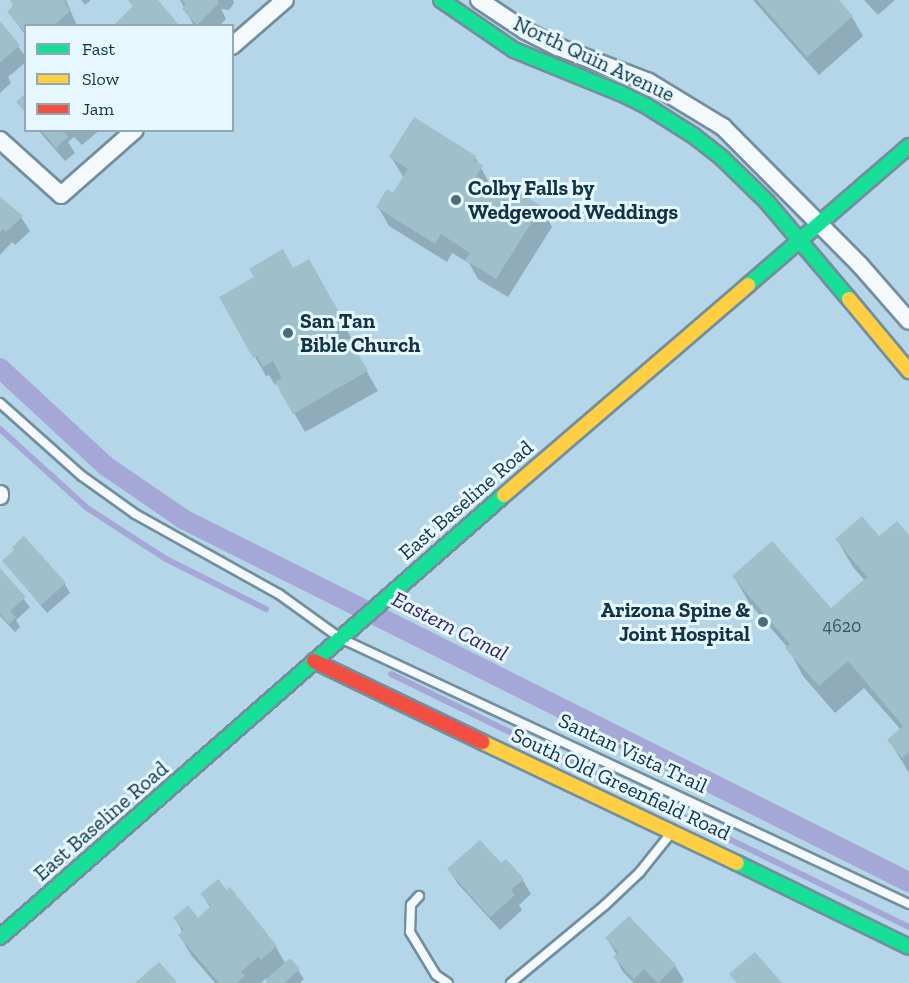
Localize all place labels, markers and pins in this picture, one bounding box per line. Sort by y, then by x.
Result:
place label: Colby Falls by Wedgewood Weddings [468,175,679,225]
marker: Colby Falls by Wedgewood Weddings [449,193,463,207]
place label: San Tan Bible Church [300,308,420,358]
marker: San Tan Bible Church [281,326,295,340]
place label: Arizona Spine & Joint Hospital [601,597,750,647]
marker: Arizona Spine & Joint Hospital [754,613,772,631]

